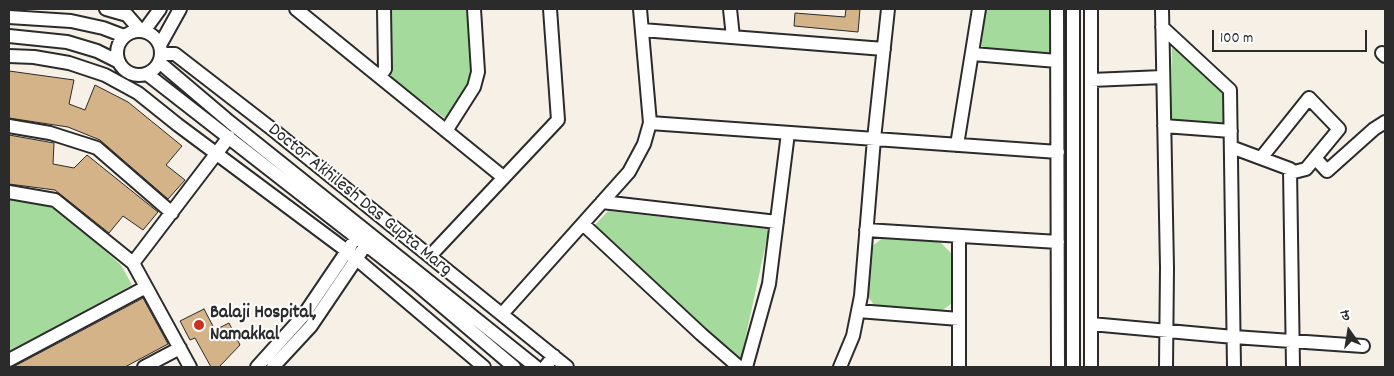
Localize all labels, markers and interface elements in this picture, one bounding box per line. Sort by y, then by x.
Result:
scale bar [1214,20,1369,52]
text: 100 m [1220,28,1253,50]
street label: Doctor Akhilesh Das Gupta Marg [262,120,456,282]
place label: Balaji Hospital, Namakkal [210,303,317,347]
north arrow [1324,306,1374,356]
text: उ [1340,306,1352,327]
marker: Balaji Hospital, Namakkal [192,318,206,332]

